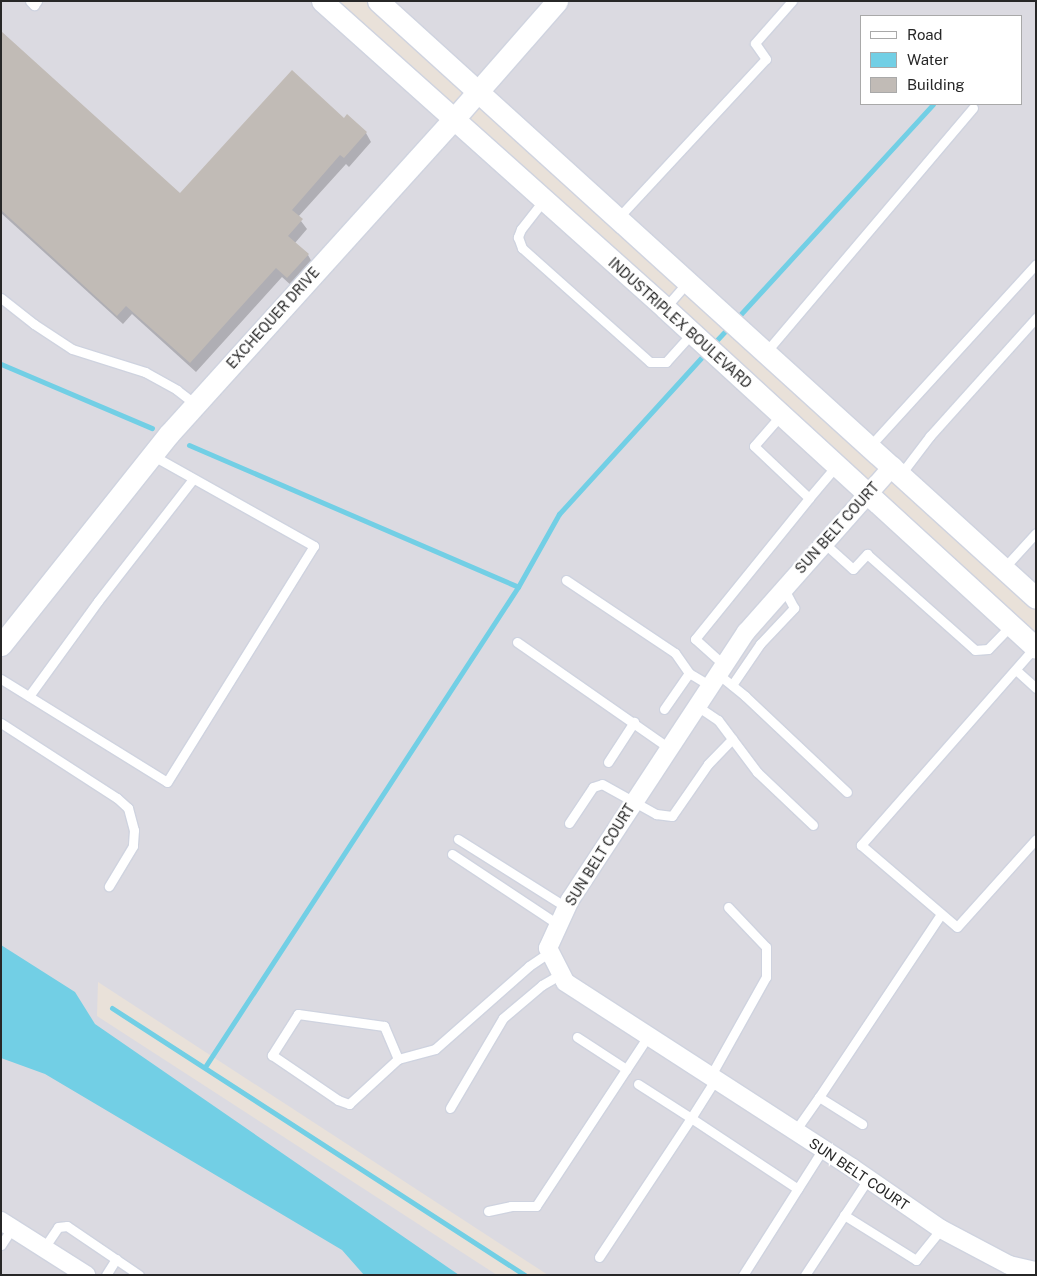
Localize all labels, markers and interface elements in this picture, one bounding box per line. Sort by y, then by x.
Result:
legend [860,15,1022,105]
text: Road [907,26,943,43]
text: Water [907,51,949,68]
text: Building [907,76,965,93]
street label: INDUSTRIPLEX BOULEVARD [605,254,755,392]
street label: EXCHEQUER DRIVE [223,264,323,372]
street label: SUN BELT COURT [792,479,882,577]
street label: SUN BELT COURT [562,801,638,909]
street label: SUN BELT COURT [806,1134,912,1214]

